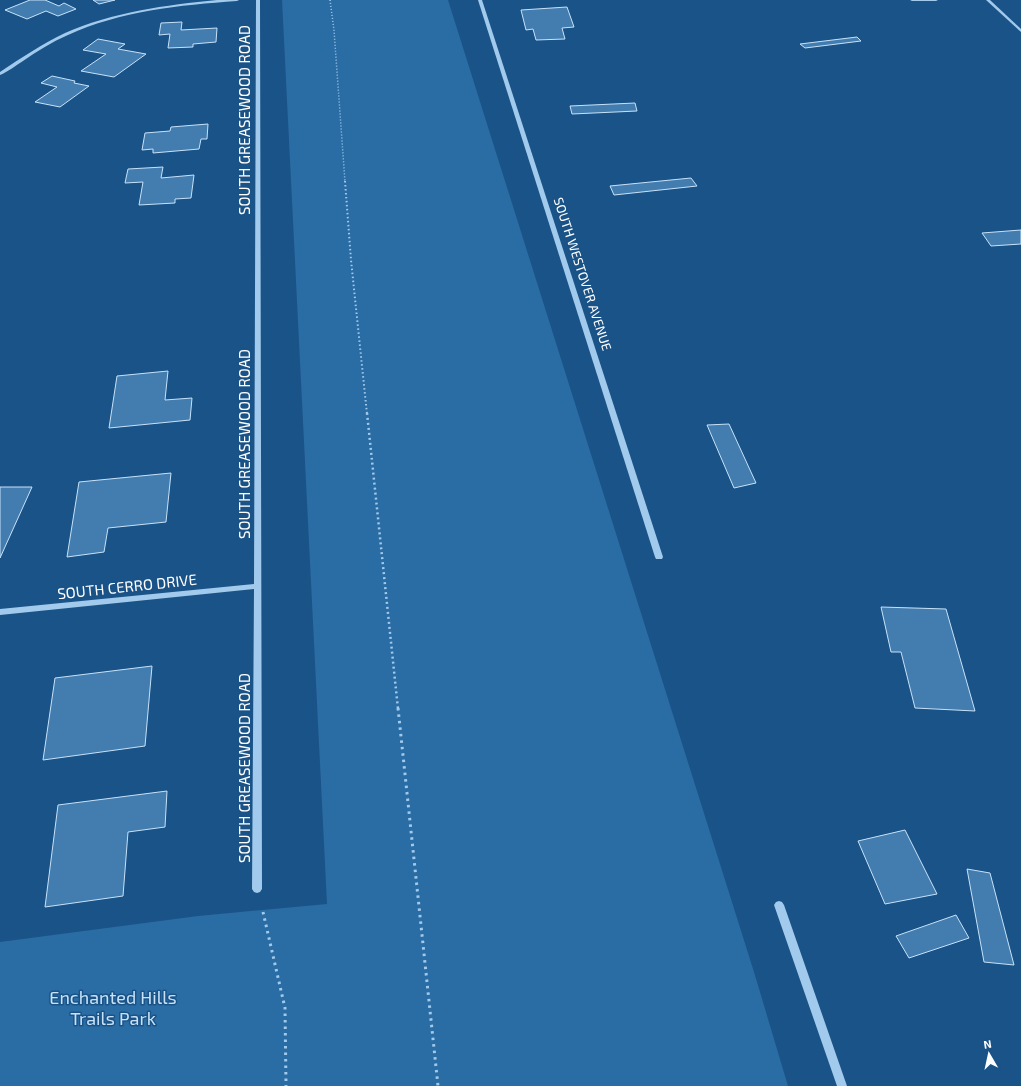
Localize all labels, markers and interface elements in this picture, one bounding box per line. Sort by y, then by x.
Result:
street label: SOUTH GREASEWOOD ROAD [235,25,253,215]
street label: SOUTH WESTOVER AVENUE [551,195,615,353]
street label: SOUTH GREASEWOOD ROAD [235,349,253,539]
street label: SOUTH CERRO DRIVE [56,570,198,602]
street label: SOUTH GREASEWOOD ROAD [235,673,253,863]
park label: Enchanted Hills Trails Park [49,986,177,1029]
north arrow [969,1034,1009,1074]
text: N [982,1037,992,1051]

